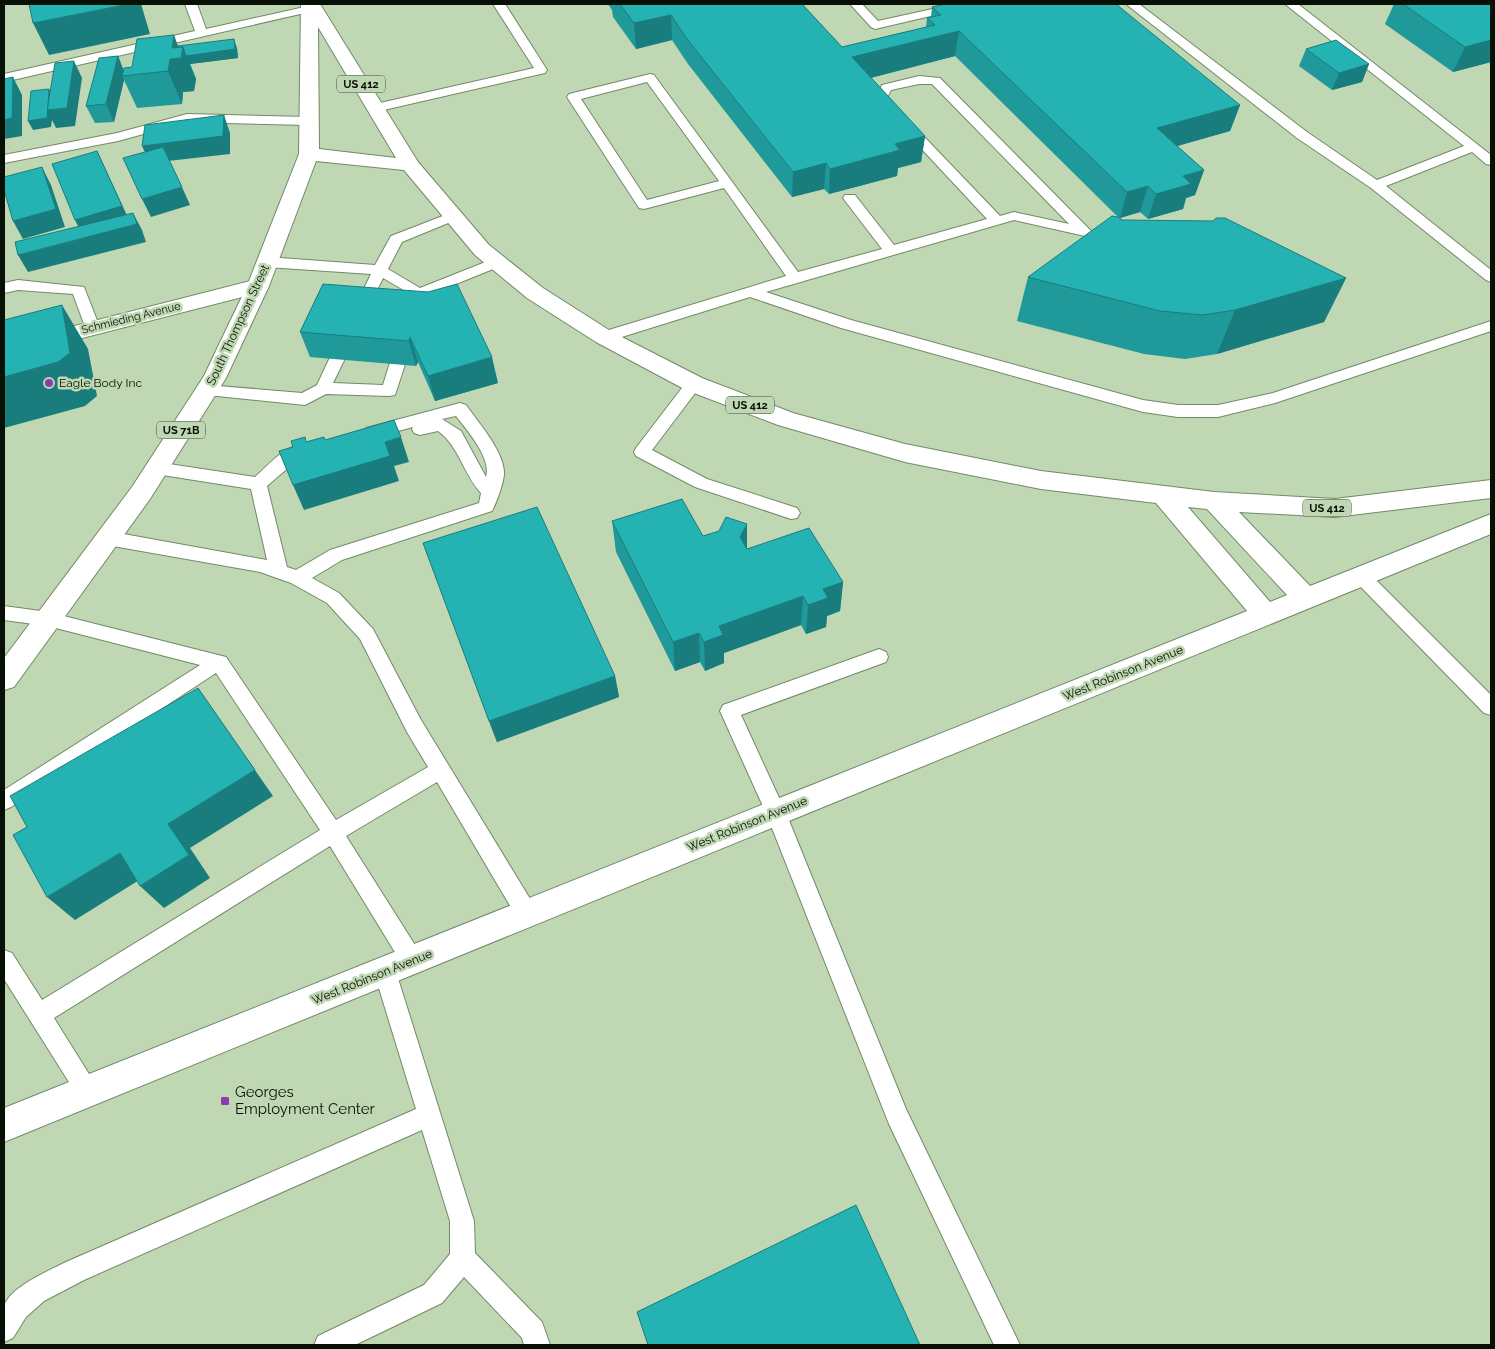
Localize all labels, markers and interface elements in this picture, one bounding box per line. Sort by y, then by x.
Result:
road number: US 412 [337,76,385,92]
street label: South Thompson Street [204,262,272,388]
street label: Schmieding Avenue [80,299,182,337]
place label: Eagle Body Inc [59,376,142,390]
marker: Eagle Body Inc [43,377,55,389]
road number: US 412 [726,396,774,414]
road number: US 71B [157,422,205,438]
road number: US 412 [1303,499,1351,516]
street label: West Robinson Avenue [1061,642,1185,704]
street label: West Robinson Avenue [685,793,809,855]
street label: West Robinson Avenue [310,946,434,1008]
place label: Georges Employment Center [235,1083,376,1118]
marker: Georges Employment Center [219,1095,231,1107]

